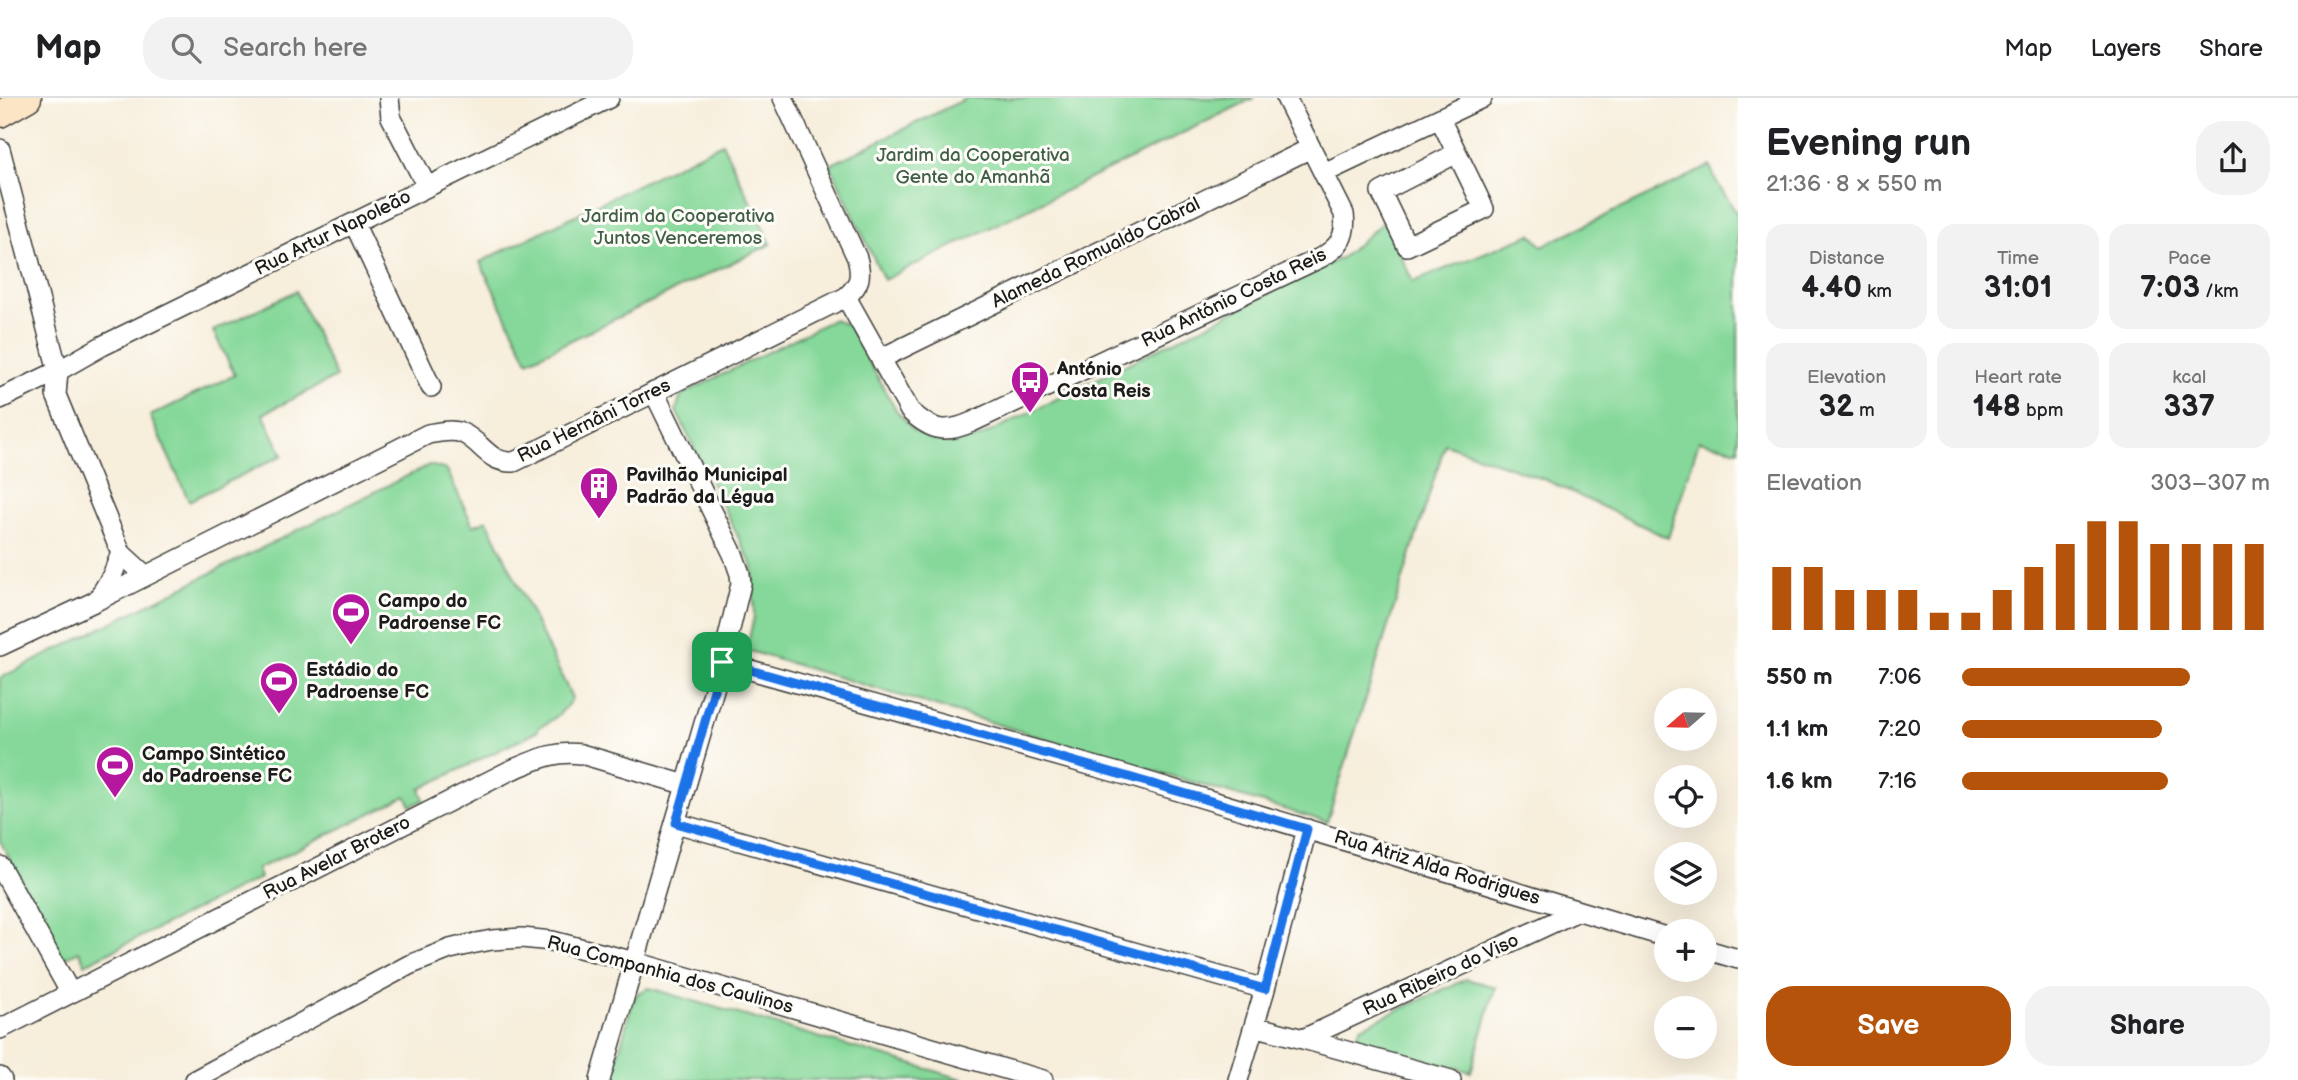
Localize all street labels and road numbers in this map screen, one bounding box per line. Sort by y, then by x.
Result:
street label: Rua Artur Napoleão [251,185,415,281]
street label: Alameda Romualdo Cabral [988,193,1204,313]
street label: Rua António Costa Reis [1138,243,1330,353]
street label: Rua Hernâni Torres [514,374,674,468]
street label: Rua Avelar Brotero [260,811,414,905]
street label: Rua Atriz Alda Rodrigues [1331,826,1543,910]
street label: Rua Ribeiro do Viso [1359,929,1523,1021]
street label: Rua Companhia dos Caulinos [544,931,796,1019]

